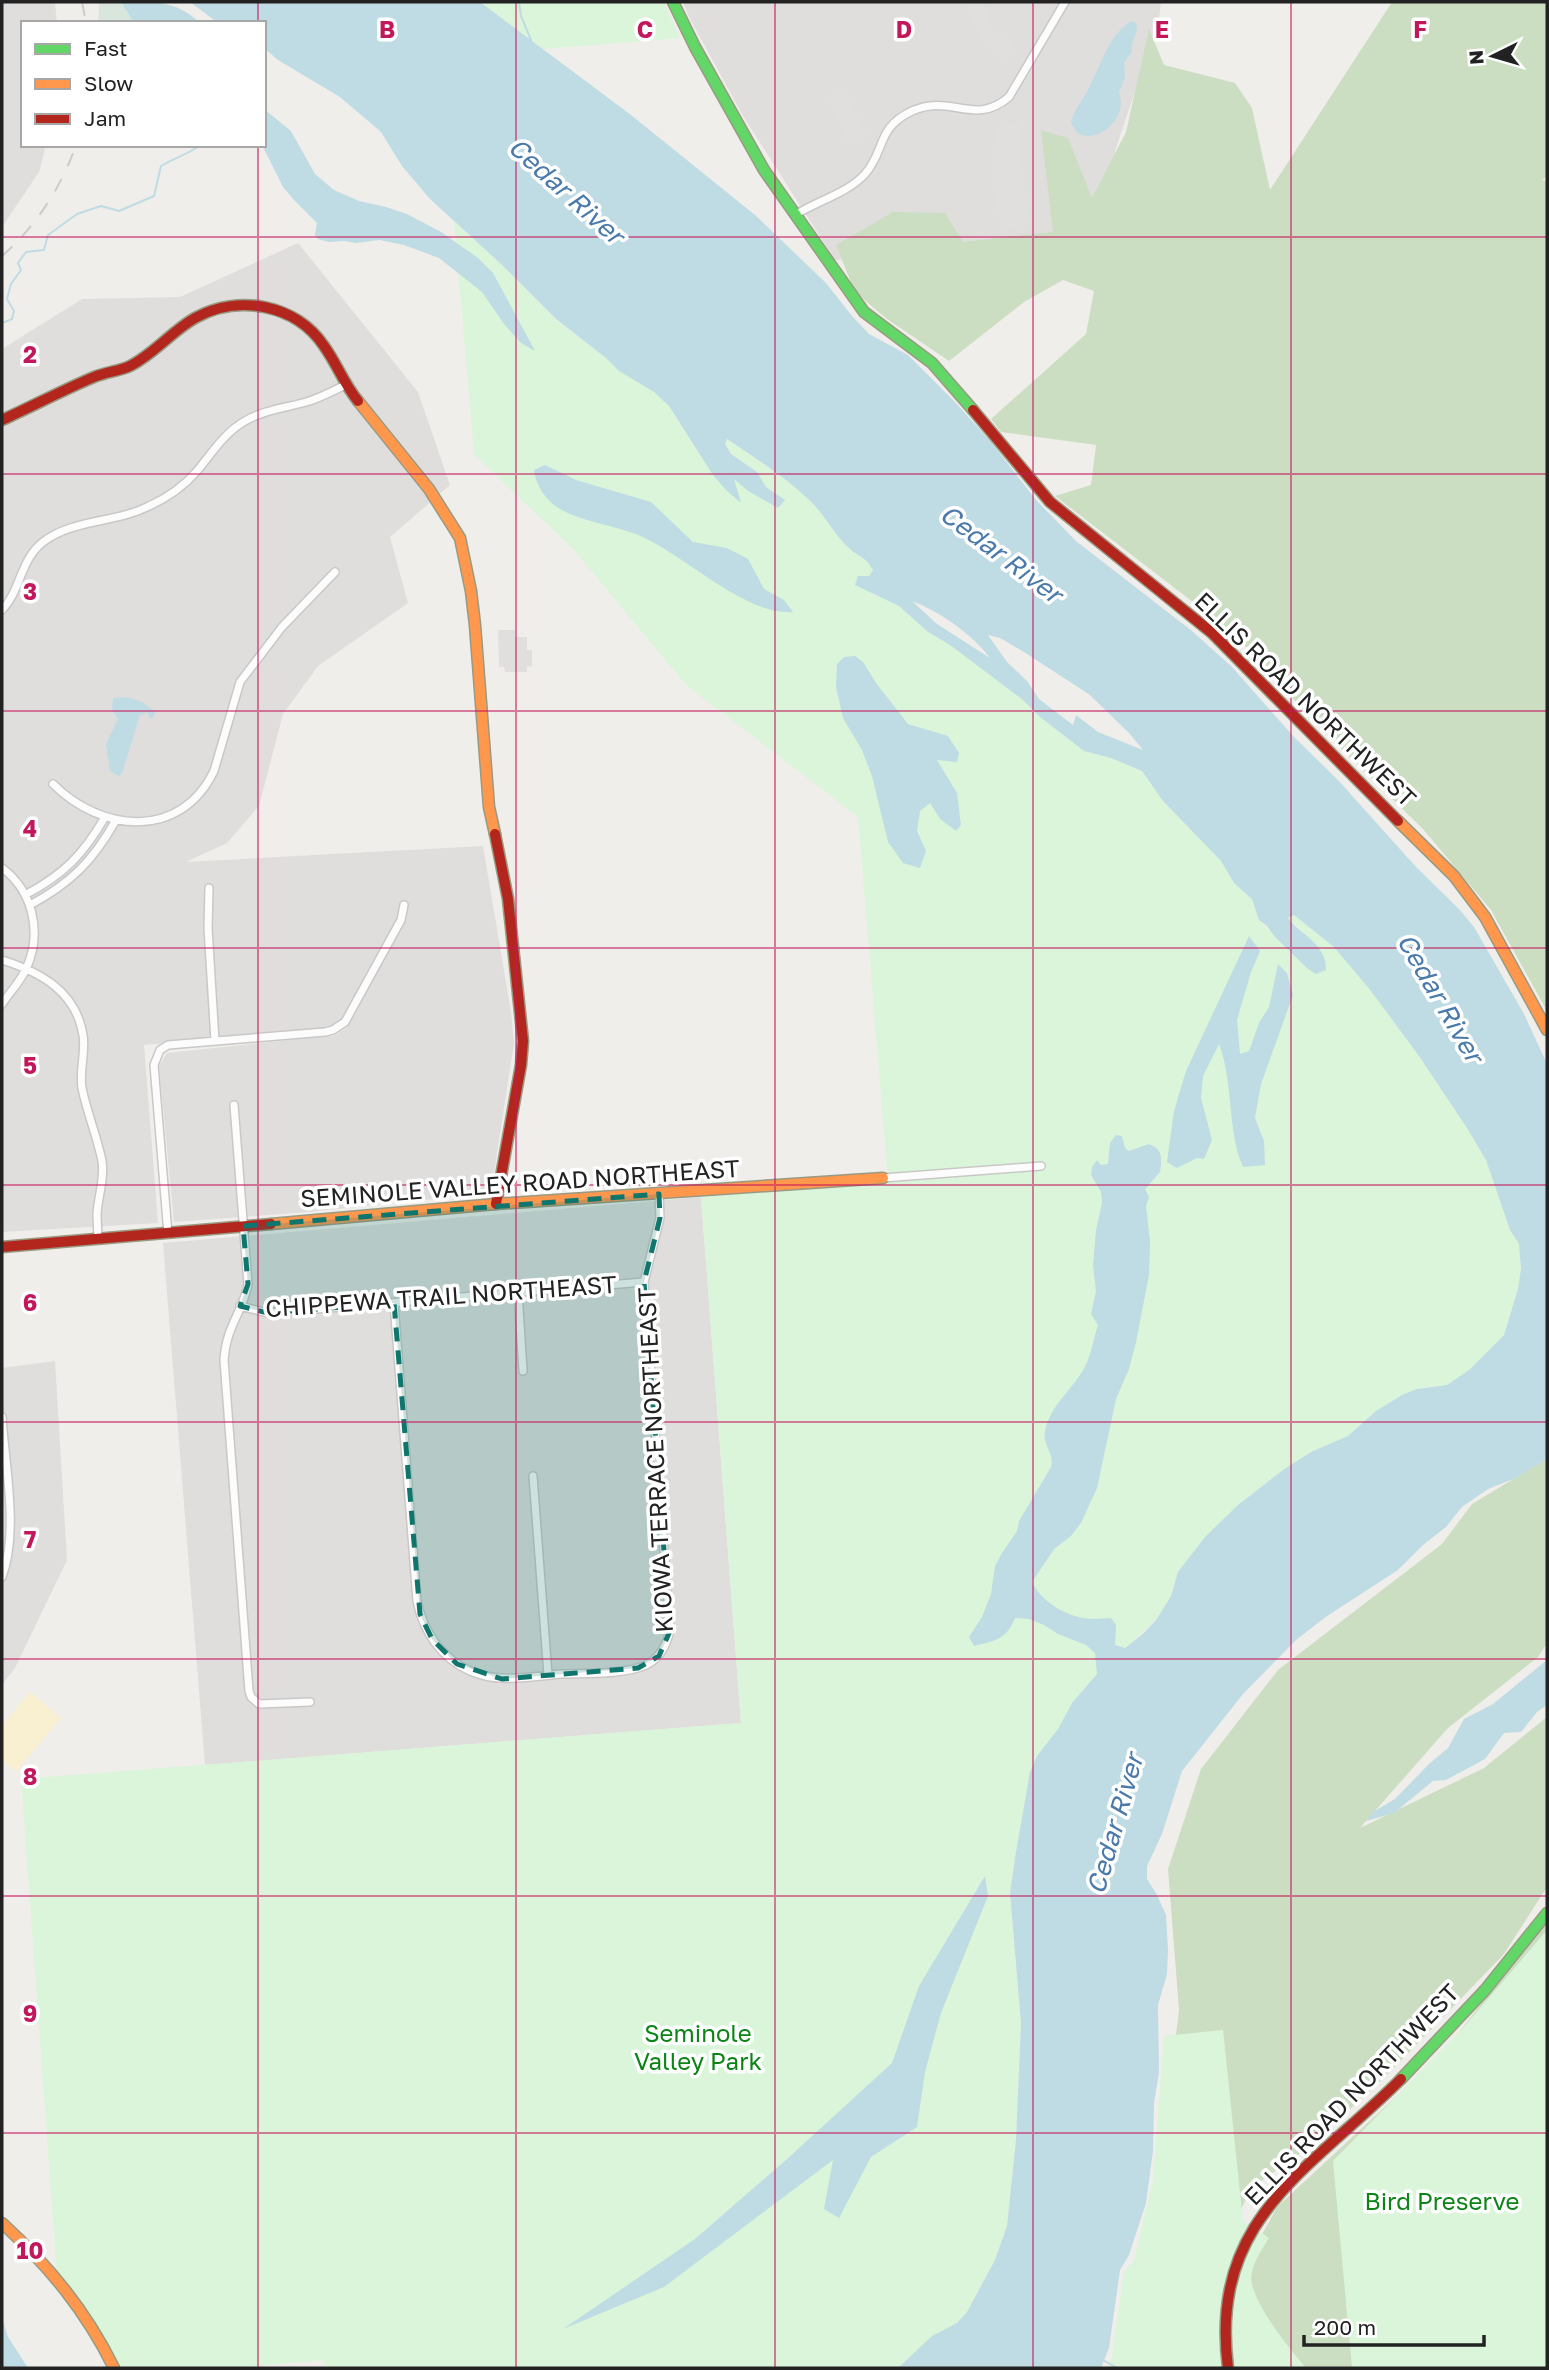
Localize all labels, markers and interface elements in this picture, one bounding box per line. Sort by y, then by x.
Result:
text: B [379,15,395,43]
text: C [637,15,653,43]
text: D [896,15,912,43]
text: E [1155,15,1169,43]
text: F [1413,15,1427,43]
legend [21,21,266,147]
north arrow [1458,21,1528,91]
text: Fast [84,35,127,61]
text: N [1463,49,1488,66]
text: Slow [84,70,133,96]
text: Jam [84,105,126,131]
water label: Cedar River [502,131,633,253]
text: 2 [23,340,37,368]
water label: Cedar River [934,498,1071,612]
text: 3 [23,577,37,605]
street label: ELLIS ROAD NORTHWEST [1189,586,1423,812]
text: 4 [23,814,37,842]
water label: Cedar River [1391,928,1492,1071]
text: 5 [23,1051,37,1079]
street label: SEMINOLE VALLEY ROAD NORTHEAST [299,1153,741,1212]
street label: CHIPPEWA TRAIL NORTHEAST [264,1269,618,1322]
street label: KIOWA TERRACE NORTHEAST [631,1287,678,1633]
text: 6 [23,1288,37,1316]
text: 7 [24,1525,36,1553]
water label: Cedar River [1080,1747,1150,1897]
text: 8 [23,1762,37,1790]
street label: ELLIS ROAD NORTHWEST [1238,1977,1464,2211]
text: 9 [23,1999,37,2027]
park label: Seminole Valley Park [634,2018,762,2075]
park label: Bird Preserve [1365,2186,1519,2215]
text: 10 [17,2236,43,2264]
scale bar [1304,2304,1484,2348]
text: 200 m [1314,2314,1376,2340]

